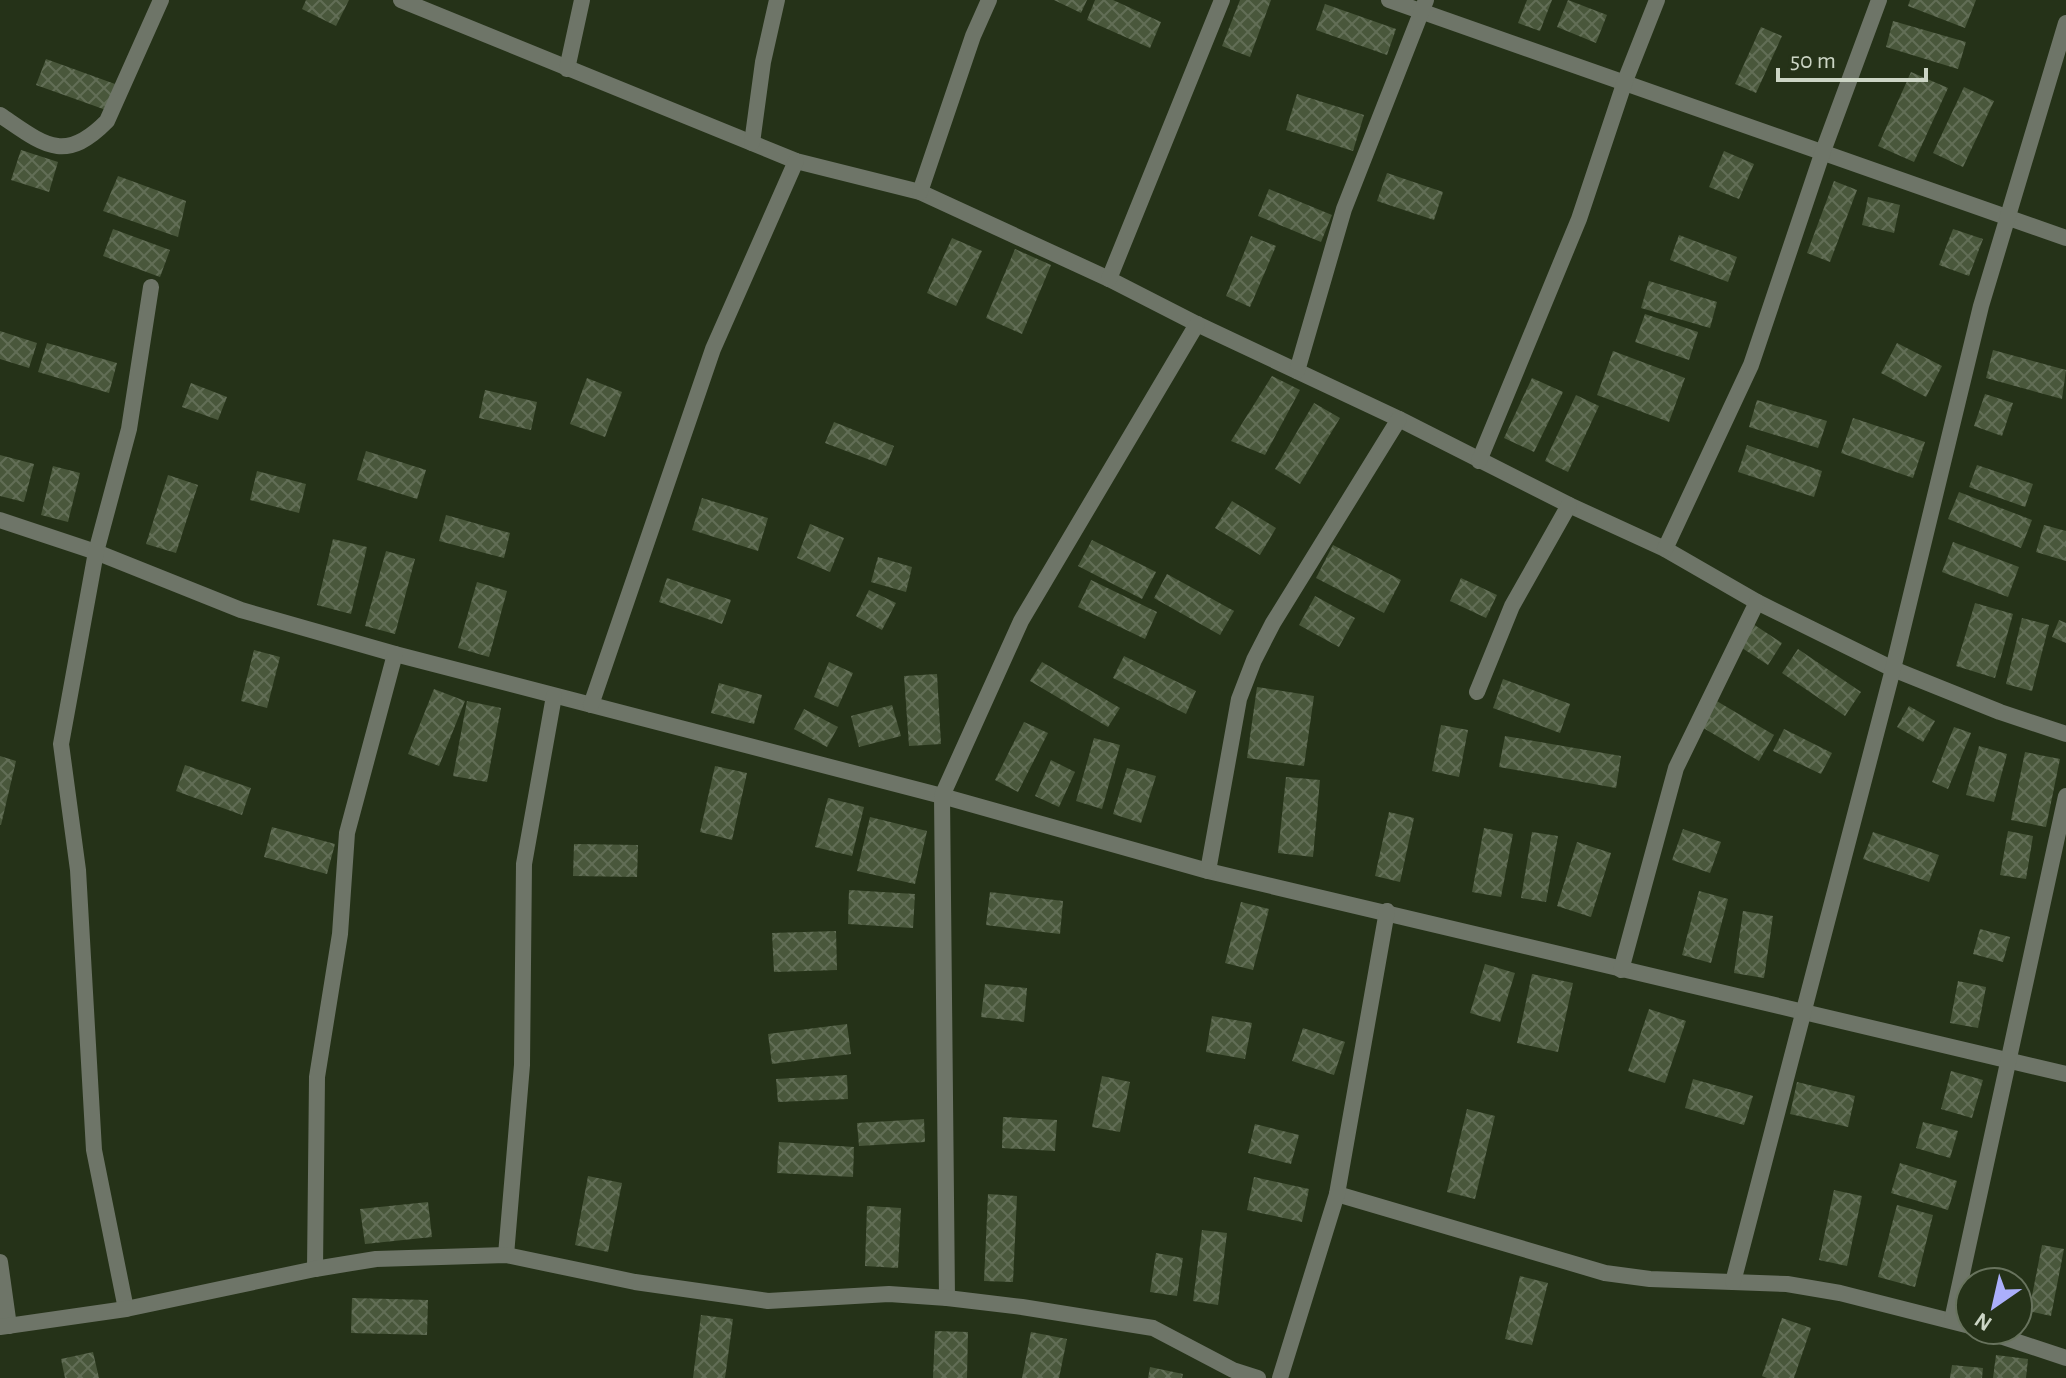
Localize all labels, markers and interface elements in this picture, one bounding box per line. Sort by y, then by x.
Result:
scale bar [1778,32,1926,82]
text: 50 m [1790,49,1836,73]
north arrow [1954,1266,2034,1346]
text: N [1971,1308,1996,1335]

